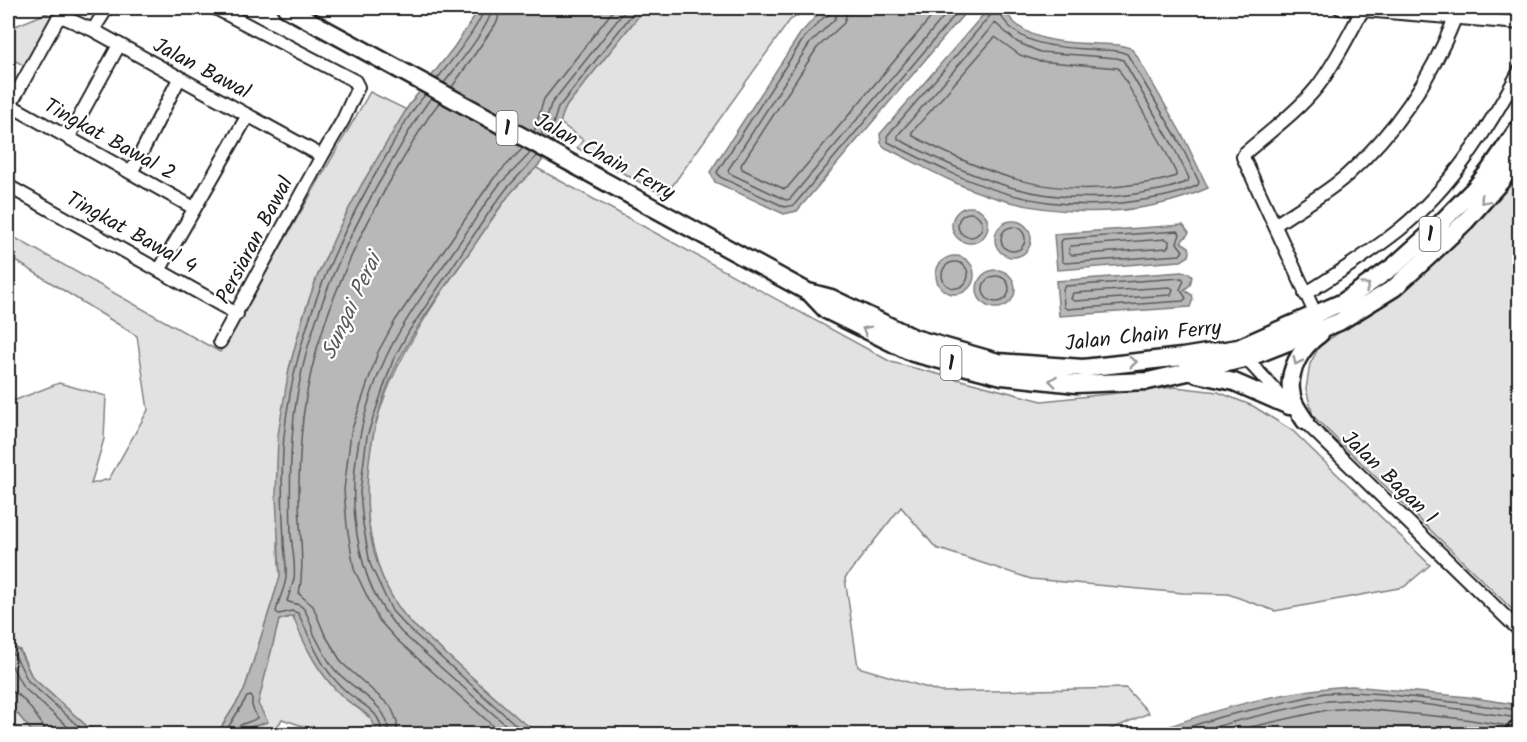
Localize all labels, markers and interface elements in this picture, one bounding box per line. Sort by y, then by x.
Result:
street label: Jalan Bawal [146,30,256,109]
street label: Tingkat Bawal 2 [37,90,181,190]
street label: Jalan Chain Ferry [528,105,681,210]
road number: 1 [496,111,518,145]
street label: Persiaran Bawal [208,171,303,310]
street label: Tingkat Bawal 4 [59,183,203,283]
one-way arrow [1480,193,1491,204]
road number: 1 [1420,217,1440,251]
water label: Sungai Perai [312,244,394,366]
one-way arrow [1360,282,1371,293]
street label: Jalan Chain Ferry [1063,312,1223,361]
one-way arrow [862,325,873,337]
road number: 1 [940,346,962,380]
one-way arrow [1293,355,1305,366]
one-way arrow [1129,356,1138,369]
one-way arrow [1048,376,1057,388]
street label: Jalan Bagan 1 [1333,423,1445,533]

